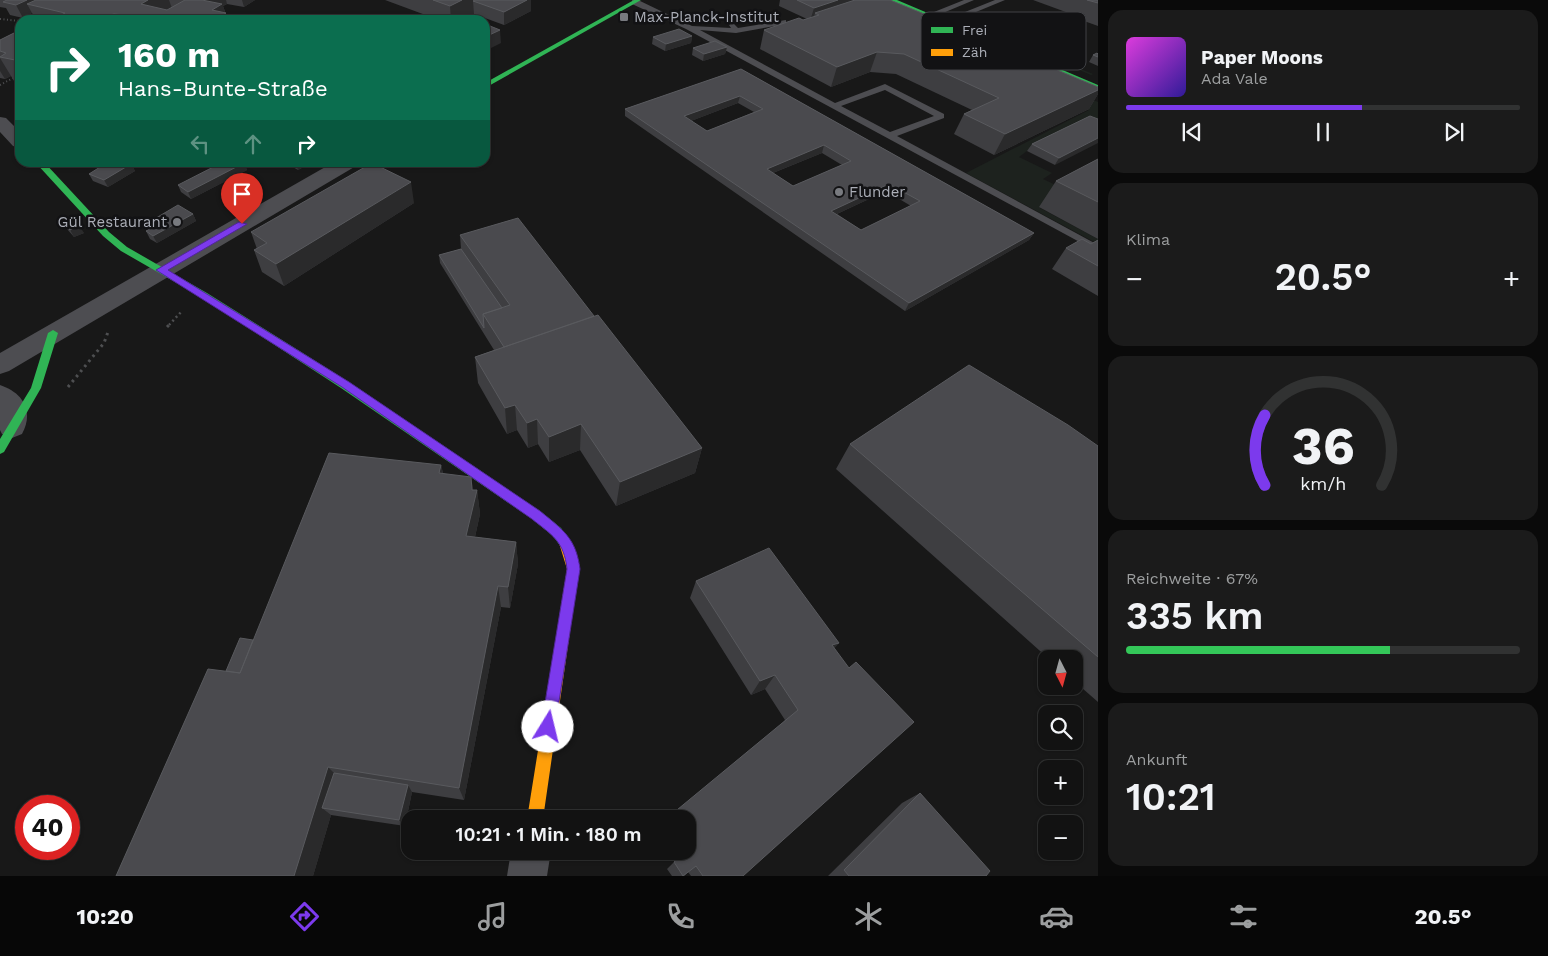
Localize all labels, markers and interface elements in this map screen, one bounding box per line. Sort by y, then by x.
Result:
place label: Max-Planck-Institut [634,8,780,26]
marker: Max-Planck-Institut [618,11,630,23]
legend [921,12,1086,70]
text: Frei [962,22,987,38]
text: 160 m [118,34,220,76]
icon: right [35,35,100,100]
text: Zäh [962,44,987,60]
text: Paper Moons [1201,46,1323,69]
text: Ada Vale [1201,69,1268,88]
text: Hans-Bunte-Straße [118,76,328,101]
icon: previous [1178,118,1206,146]
icon: pause [1309,118,1337,146]
icon: next [1440,118,1468,146]
icon: left [186,130,214,158]
icon: ahead [239,130,267,158]
icon: right [292,130,320,158]
pin [221,173,263,224]
icon: arrive [228,180,256,208]
place label: Flunder [849,183,905,201]
marker: Flunder [833,186,845,198]
place label: Gül Restaurant [58,213,168,231]
marker: Gül Restaurant [171,216,183,228]
text: Klima [1126,230,1170,249]
text: 20.5° [1274,255,1372,299]
text: − [1126,262,1143,295]
text: + [1503,262,1520,295]
text: 36 [1292,416,1354,477]
text: km/h [1300,473,1346,494]
text: Reichweite · 67% [1126,569,1258,588]
text: 335 km [1126,594,1263,638]
north arrow [1038,650,1082,695]
map controls [1038,650,1083,860]
position arrow [521,700,573,752]
button: search [1038,705,1083,750]
text: Ankunft [1126,750,1187,769]
button: + [1038,760,1083,805]
text: 10:21 [1126,775,1216,819]
speed limit sign: 40 [15,795,80,860]
button: − [1038,815,1083,860]
text: 10:21 · 1 Min. · 180 m [455,823,642,846]
icon: directions [287,899,322,934]
icon: music [475,899,510,934]
icon: phone [663,899,698,934]
icon: climate [851,899,886,934]
icon: car [1039,899,1074,934]
icon: filters [1226,899,1261,934]
text: 10:20 [76,904,134,929]
text: 20.5° [1414,904,1472,929]

